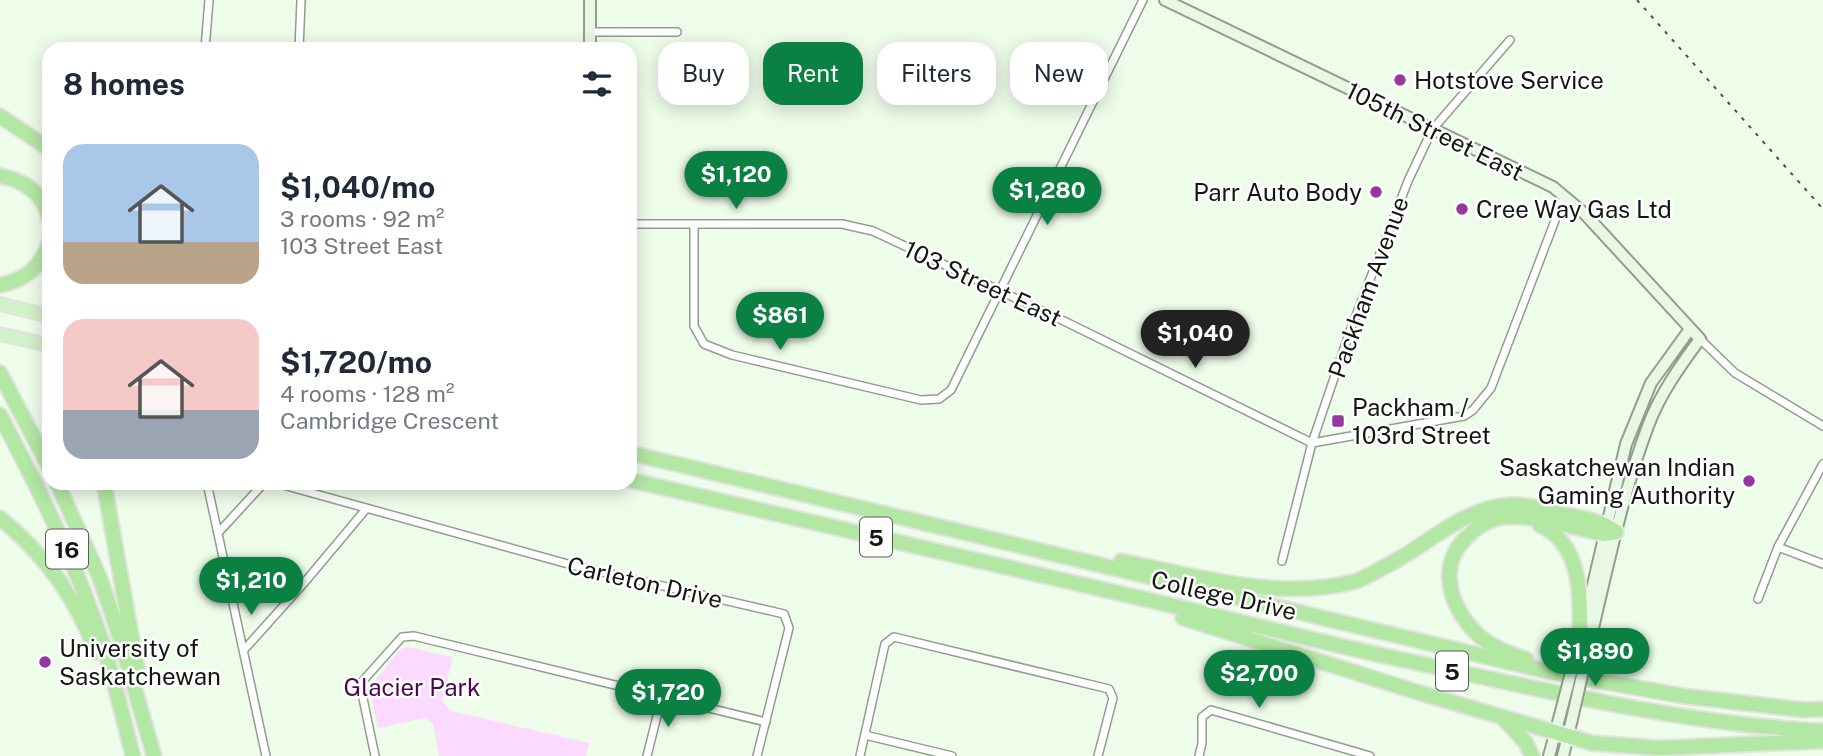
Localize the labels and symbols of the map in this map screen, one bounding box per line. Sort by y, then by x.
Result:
place label: Hotstove Service [1414,66,1604,94]
marker: Hotstove Service [1392,72,1408,88]
street label: 105th Street East [1342,76,1528,186]
pin: $1,120 [679,152,793,211]
pin: $1,280 [990,168,1104,227]
place label: Parr Auto Body [1193,178,1362,206]
marker: Parr Auto Body [1368,184,1384,200]
street label: Packham Avenue [1322,193,1414,381]
place label: Cree Way Gas Ltd [1476,195,1672,223]
marker: Cree Way Gas Ltd [1454,201,1470,217]
street label: 103 Street East [900,234,1066,332]
pin: $861 [739,292,821,352]
pin: $1,040 [1138,310,1252,370]
place label: Packham / 103rd Street [1352,393,1491,449]
marker: Packham / 103rd Street [1330,413,1346,429]
place label: Saskatchewan Indian Gaming Authority [1499,453,1735,509]
marker: Saskatchewan Indian Gaming Authority [1741,473,1757,489]
road number: 5 [860,517,892,556]
road number: 16 [46,530,88,568]
street label: Carleton Drive [565,551,725,613]
pin: $1,210 [194,558,308,617]
street label: College Drive [1149,565,1299,625]
pin: $1,890 [1538,628,1652,688]
place label: University of Saskatchewan [59,634,221,690]
pin: $2,700 [1202,650,1316,710]
road number: 5 [1436,652,1468,691]
marker: University of Saskatchewan [37,654,53,670]
pin: $1,720 [611,670,725,729]
park label: Glacier Park [344,673,480,701]

